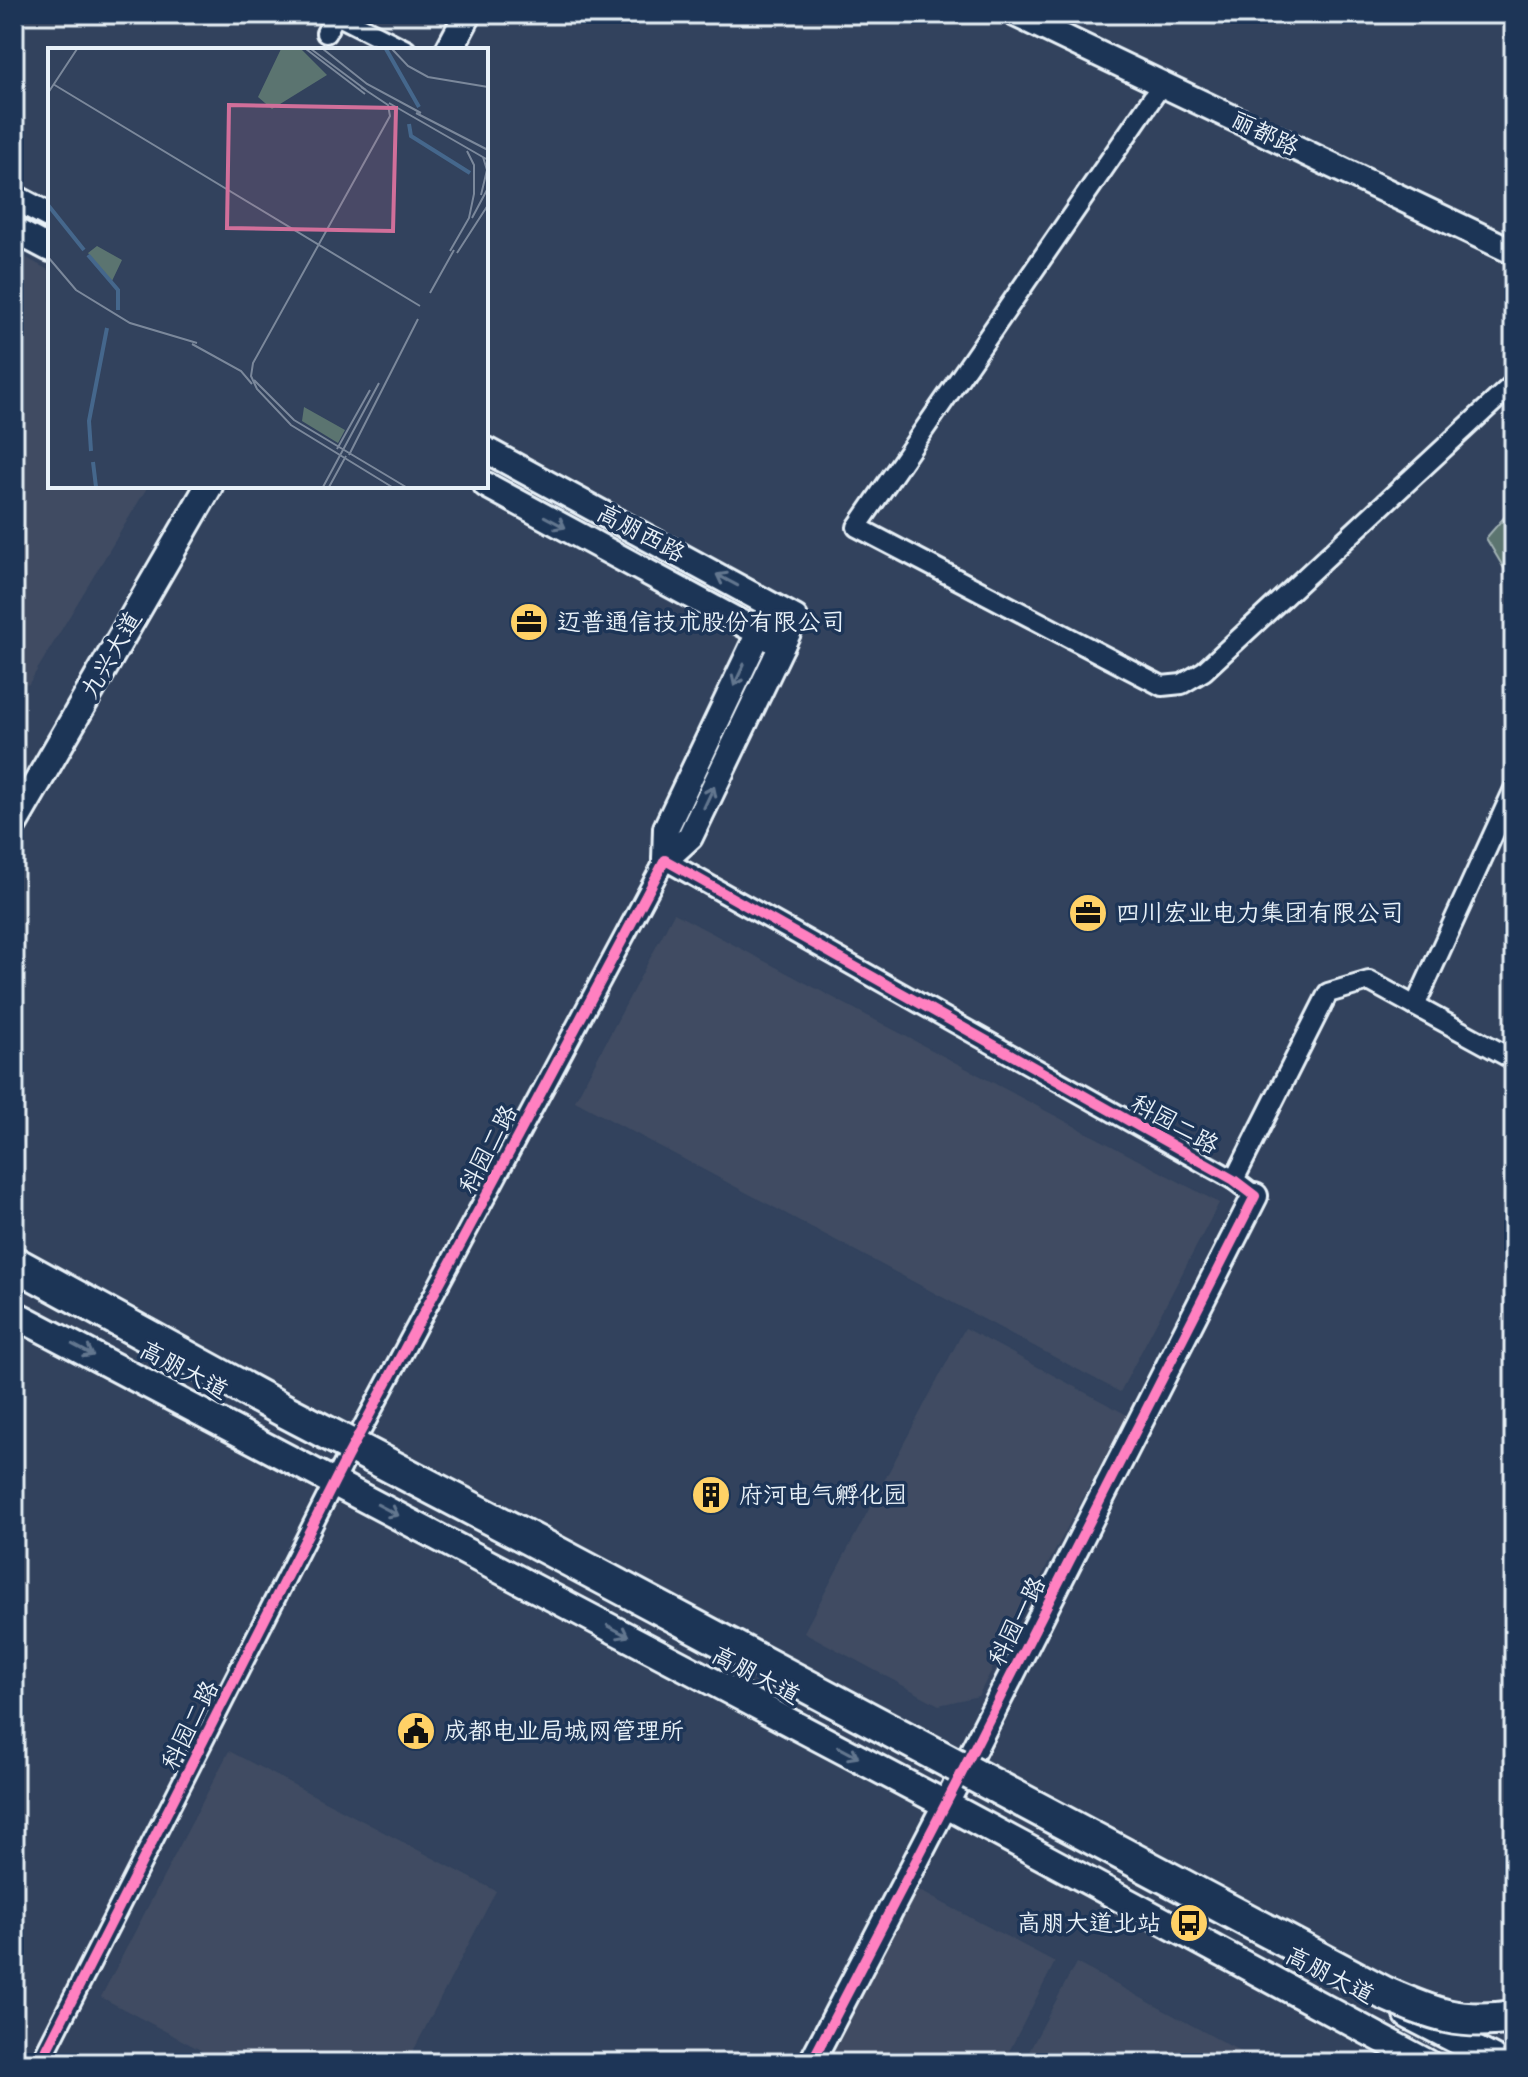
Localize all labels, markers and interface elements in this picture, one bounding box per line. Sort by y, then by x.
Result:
inset map [48,48,488,488]
street label: 丽都路 [1224,105,1303,167]
street label: 高朋西路 [589,498,690,573]
one-way arrow [542,514,566,530]
one-way arrow [716,572,739,588]
office icon: 迈普通信技术股份有限公司 [508,601,550,643]
street label: 九兴大道 [75,606,152,707]
place label: 迈普通信技术股份有限公司 [557,608,845,642]
one-way arrow [731,663,746,687]
one-way arrow [702,786,717,810]
office icon: 四川宏业电力集团有限公司 [1067,892,1109,934]
place label: 四川宏业电力集团有限公司 [1116,899,1404,933]
street label: 科园二路 [1123,1088,1224,1165]
street label: 科园二路 [453,1100,528,1201]
street label: 高朋大道 [132,1335,233,1410]
one-way arrow [71,1343,95,1359]
building icon: 府河电气孵化园 [690,1474,732,1516]
place label: 府河电气孵化园 [739,1481,907,1515]
one-way arrow [375,1502,399,1518]
street label: 科园一路 [983,1572,1057,1673]
one-way arrow [605,1624,629,1639]
street label: 高朋大道 [704,1640,805,1715]
street label: 科园二路 [156,1676,230,1777]
public building icon: 成都电业局城网管理所 [395,1710,437,1752]
place label: 成都电业局城网管理所 [444,1717,684,1751]
one-way arrow [835,1745,859,1761]
bus stop icon: 高朋大道北站 [1168,1902,1210,1944]
place label: 高朋大道北站 [1017,1909,1161,1943]
street label: 高朋大道 [1278,1941,1379,2015]

